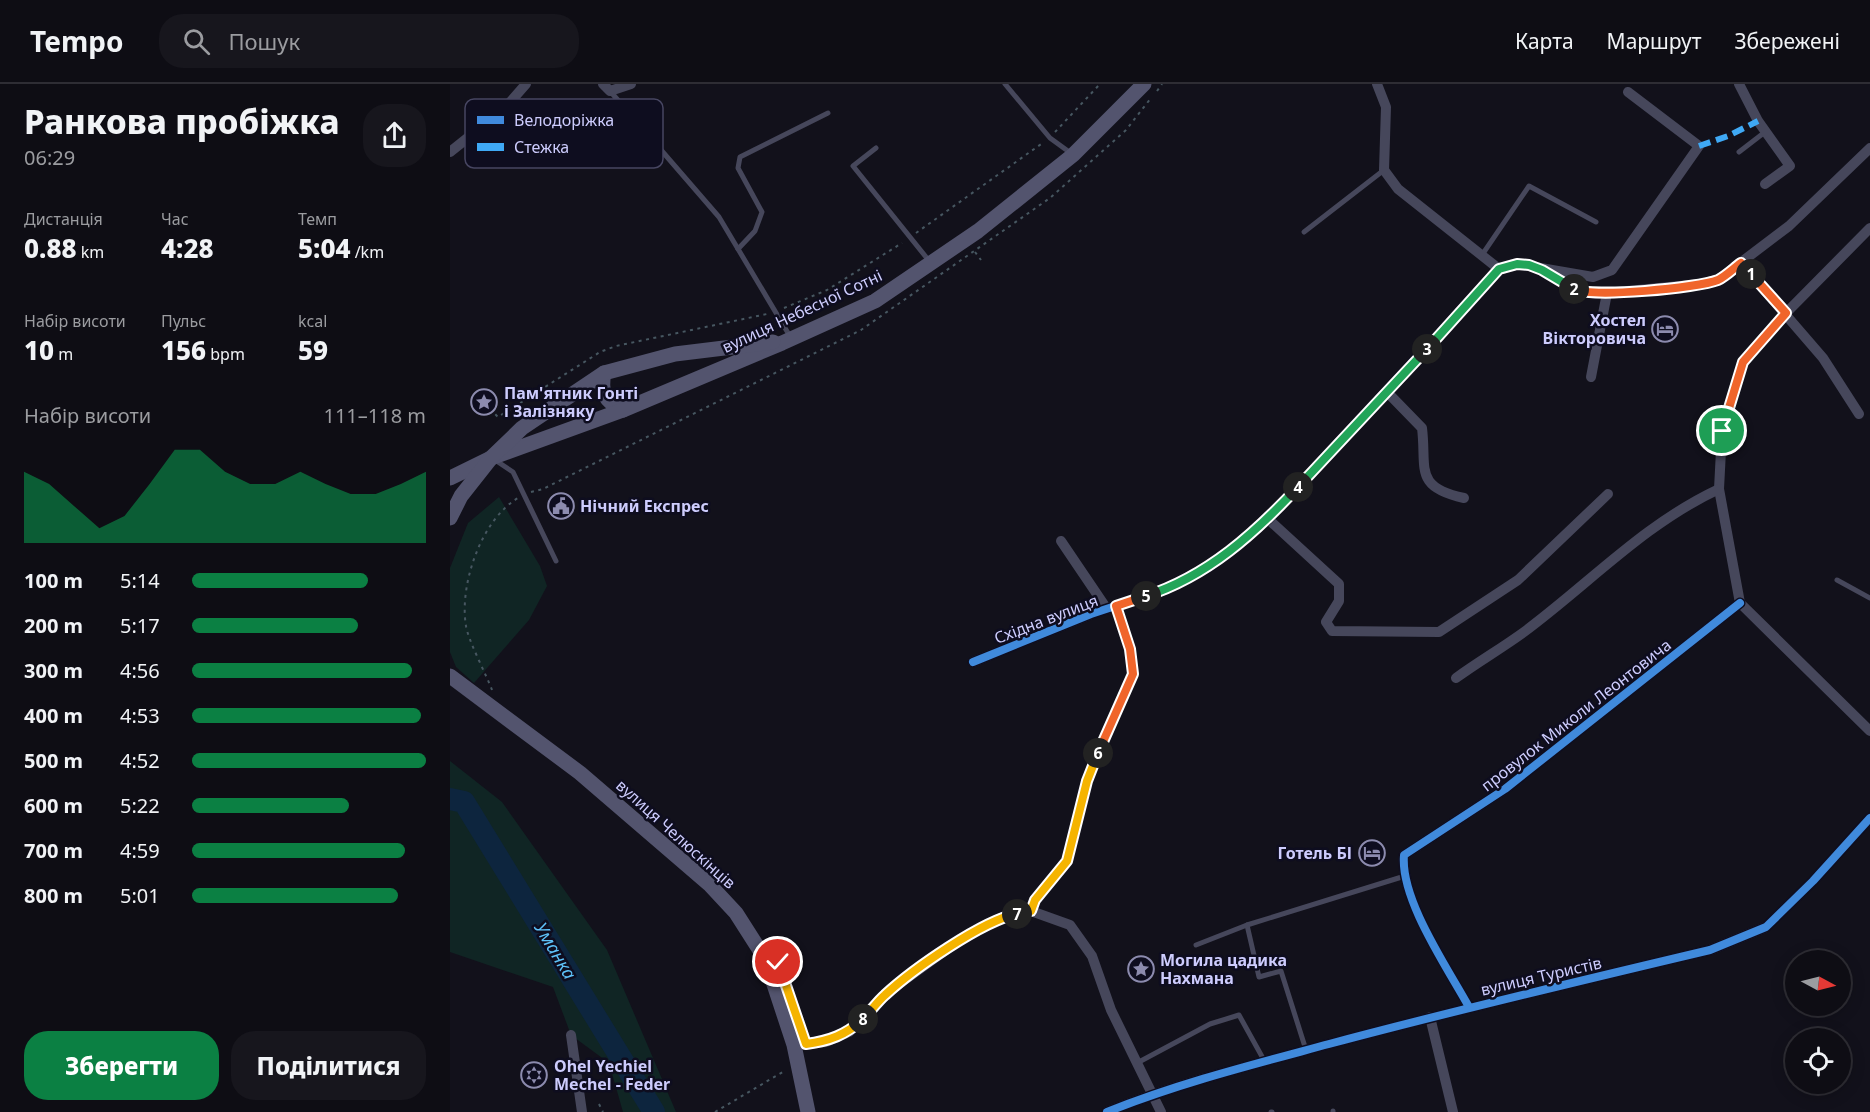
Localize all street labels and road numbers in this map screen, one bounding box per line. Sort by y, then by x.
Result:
street label: вулиця Небесної Сотні [718,264,886,358]
street label: Східна вулиця [991,589,1101,649]
street label: провулок Миколи Леонтовича [1476,634,1676,796]
street label: вулиця Челюскінців [612,774,740,894]
street label: вулиця Туристів [1478,951,1604,1001]

